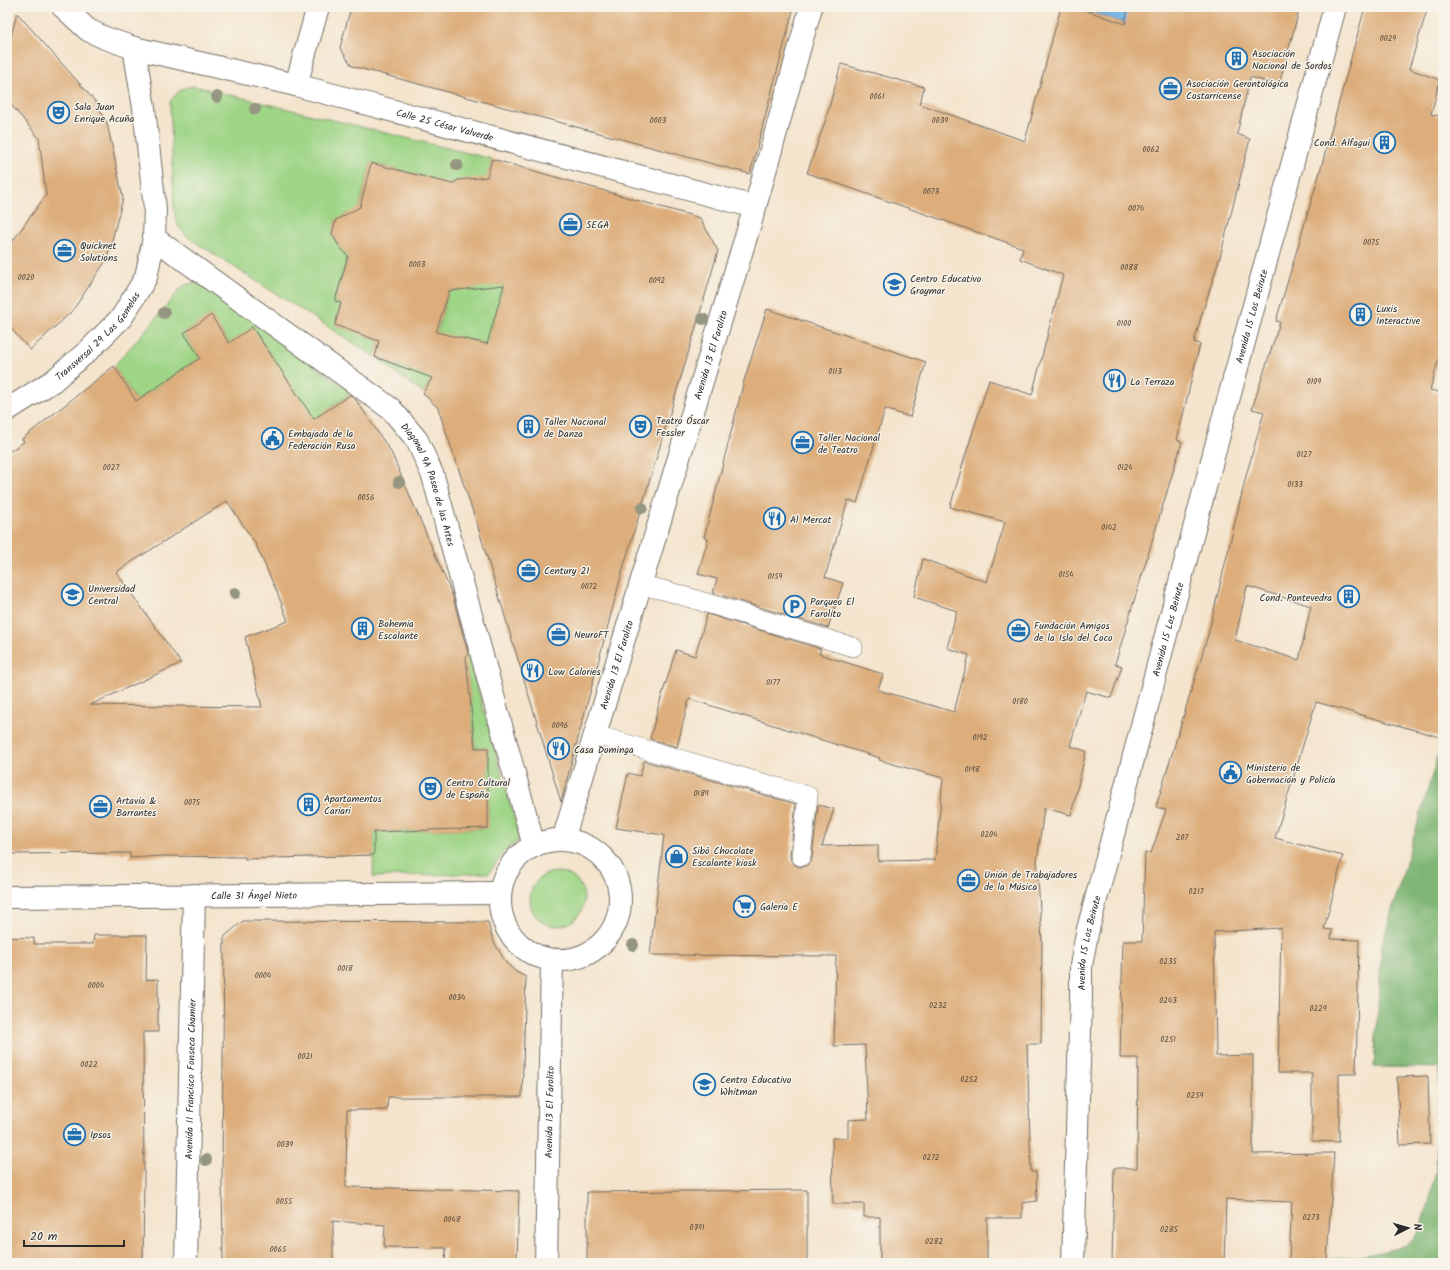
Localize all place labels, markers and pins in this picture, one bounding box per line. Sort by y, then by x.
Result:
building icon: Asociación Nacional de Sordos [1224,46,1250,72]
place label: Asociación Nacional de Sordos [1252,46,1332,74]
office icon: Asociación Gerontológica Costarricense [1157,76,1183,102]
place label: Asociación Gerontológica Costarricense [1186,76,1289,104]
theatre icon: Sala Juan Enrique Acuña [46,99,72,125]
place label: Sala Juan Enrique Acuña [74,99,135,127]
building icon: Cond. Alfagui [1372,129,1398,155]
place label: Cond. Alfagui [1314,135,1371,151]
office icon: SEGA [558,211,584,237]
place label: SEGA [586,217,609,233]
office icon: Quicknet Solutions [52,238,78,264]
place label: Quicknet Solutions [80,238,118,266]
school or university icon: Centro Educativo Graymar [881,271,907,297]
place label: Centro Educativo Graymar [910,271,982,299]
building icon: Luxis Interactive [1348,301,1374,327]
place label: Luxis Interactive [1376,301,1421,329]
restaurant icon: La Terraza [1101,368,1127,394]
place label: La Terraza [1130,374,1175,390]
theatre icon: Teatro Óscar Fessler [627,413,653,439]
place label: Teatro Óscar Fessler [656,413,710,441]
building icon: Taller Nacional de Danza [516,414,542,440]
place label: Taller Nacional de Danza [544,414,607,442]
public building icon: Embajada de la Federación Rusa [259,426,285,452]
place label: Embajada de la Federación Rusa [288,426,356,454]
office icon: Taller Nacional de Teatro [789,430,815,456]
place label: Taller Nacional de Teatro [818,430,881,458]
restaurant icon: Al Mercat [762,506,788,532]
place label: Al Mercat [790,512,831,528]
office icon: Century 21 [515,557,541,583]
place label: Century 21 [544,563,589,579]
school or university icon: Universidad Central [59,581,85,607]
place label: Universidad Central [88,581,136,609]
building icon: Cond. Pontevedra [1335,584,1361,610]
place label: Cond. Pontevedra [1259,590,1332,606]
parking icon: Parqueo El Farolito [781,594,807,620]
place label: Parqueo El Farolito [810,594,855,622]
building icon: Bohemia Escalante [350,616,376,642]
place label: Bohemia Escalante [378,616,419,644]
office icon: Fundación Amigos de la Isla del Coco [1006,618,1032,644]
place label: Fundación Amigos de la Isla del Coco [1034,618,1113,646]
office icon: NeuroFT [545,621,571,647]
place label: NeuroFT [574,627,610,643]
restaurant icon: Low Calories [520,658,546,684]
place label: Low Calories [548,664,602,680]
restaurant icon: Casa Dominga [546,736,572,762]
place label: Casa Dominga [574,742,634,758]
public building icon: Ministerio de Gobernación y Policía [1218,760,1244,786]
place label: Ministerio de Gobernación y Policía [1246,760,1336,788]
theatre icon: Centro Cultural de España [417,775,443,801]
place label: Centro Cultural de España [446,775,510,803]
building icon: Apartamentos Cariari [296,791,322,817]
place label: Apartamentos Cariari [324,791,383,819]
office icon: Artavia & Barrantes [88,793,114,819]
place label: Artavia & Barrantes [116,793,157,821]
shop icon: Sibö Chocolate Escalante kiosk [664,843,690,869]
place label: Sibö Chocolate Escalante kiosk [692,843,757,871]
office icon: Unión de Trabajadores de la Música [956,867,982,893]
place label: Unión de Trabajadores de la Música [984,867,1078,895]
supermarket icon: Galería E [732,893,758,919]
place label: Galería E [760,899,799,915]
school or university icon: Centro Educativo Whitman [692,1072,718,1098]
place label: Centro Educativo Whitman [720,1072,792,1100]
office icon: Ipsos [62,1121,88,1147]
place label: Ipsos [90,1127,112,1143]

